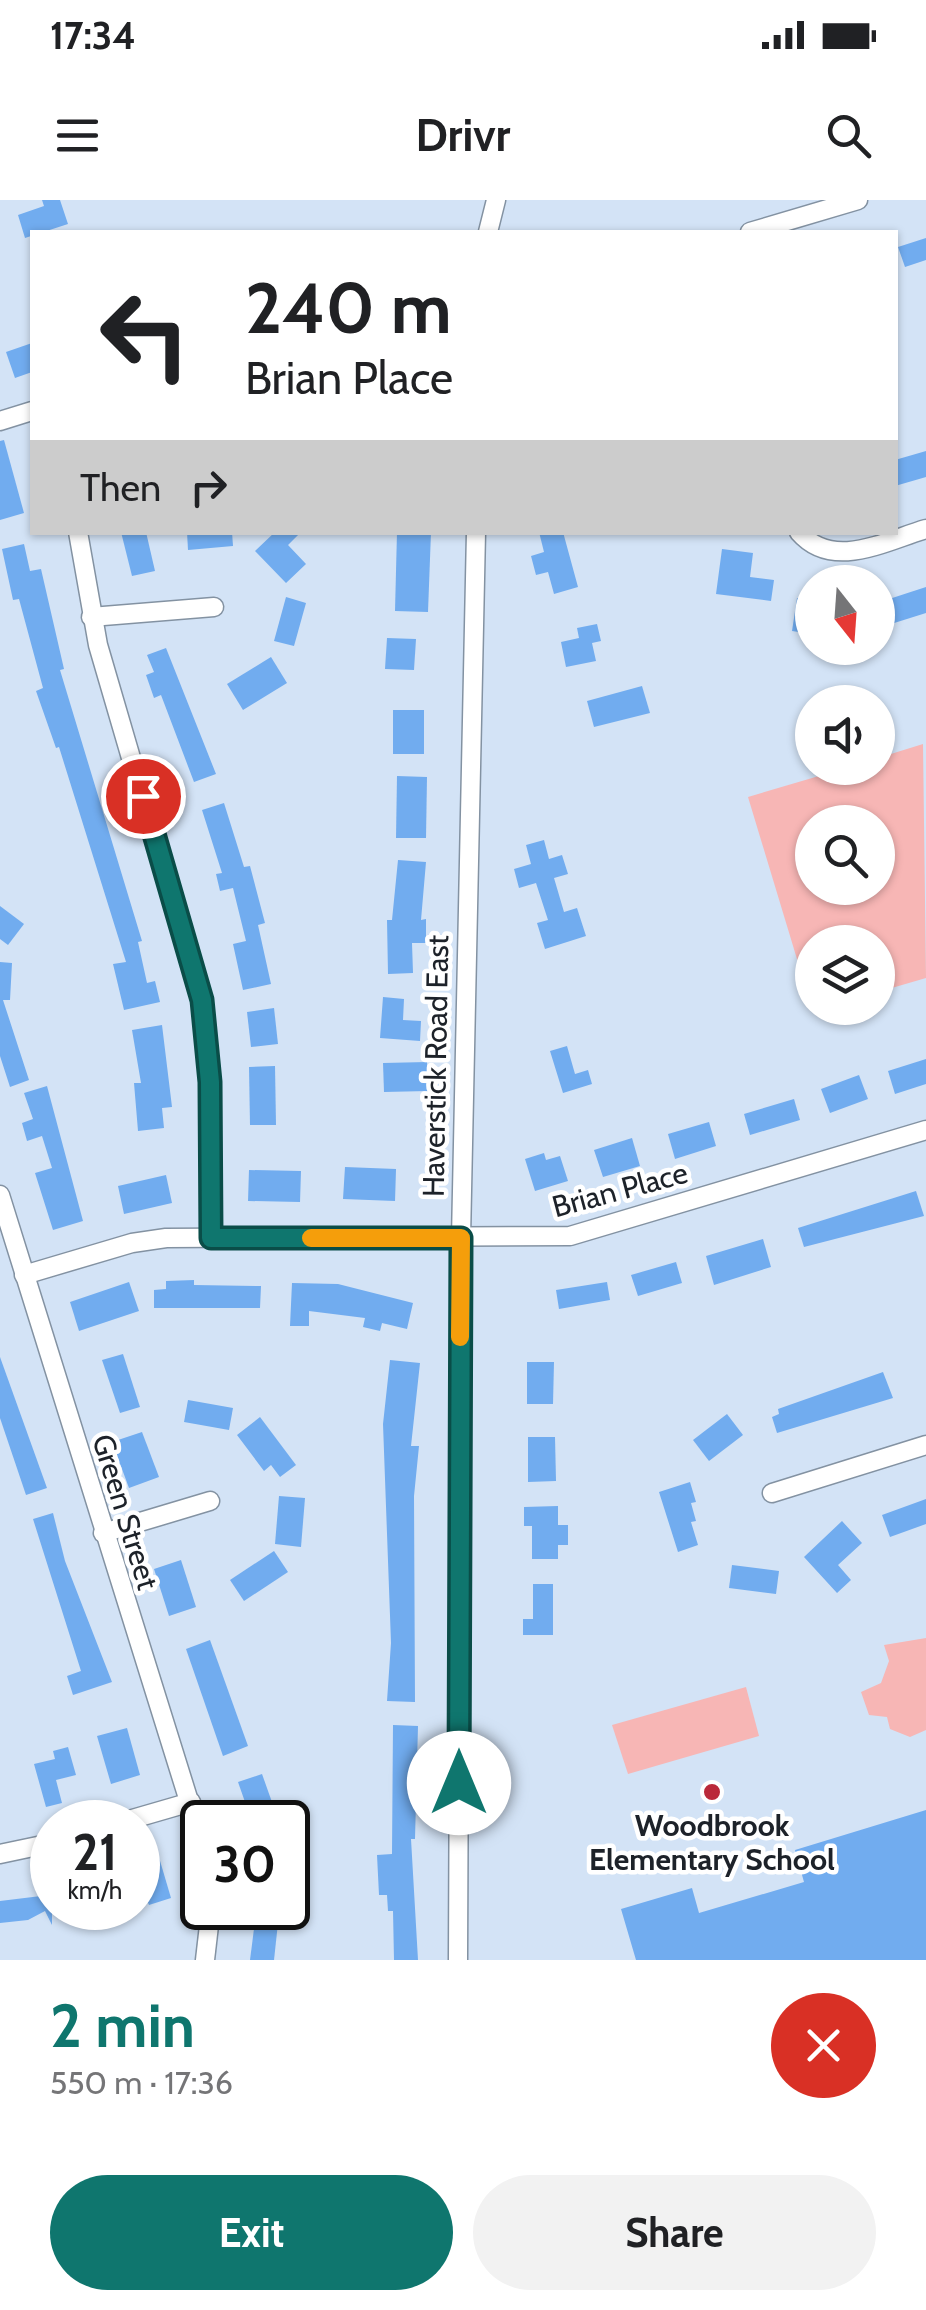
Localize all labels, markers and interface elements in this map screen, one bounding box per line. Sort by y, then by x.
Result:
text: 17:34 [50,12,136,59]
icon: menu [50,108,105,163]
text: Drivr [416,108,510,162]
icon: search [821,108,876,163]
text: 240 m [245,265,452,351]
icon: left [80,270,210,400]
text: Brian Place [245,351,453,405]
icon: right [181,460,236,515]
text: Then [80,464,161,511]
north arrow [795,565,895,665]
map controls [795,565,895,1025]
button: sound [795,685,895,785]
pin [101,754,186,839]
icon: arrive [116,769,171,824]
button: search [795,805,895,905]
button: layers [795,925,895,1025]
street label: Haverstick Road East [415,935,456,1197]
street label: Brian Place [548,1154,692,1225]
street label: Green Street [84,1430,167,1594]
position arrow [407,1731,511,1835]
marker: Woodbrook Elementary School [701,1781,723,1803]
speed limit sign: 30 [180,1800,310,1930]
place label: Woodbrook Elementary School [589,1807,835,1878]
text: 21 [73,1822,117,1883]
text: km/h [68,1875,122,1905]
text: 2 min [50,1989,195,2062]
button: close [771,1993,876,2098]
text: 550 m · 17:36 [50,2063,233,2102]
button: Exit [50,2175,453,2290]
button: Share [473,2175,876,2290]

